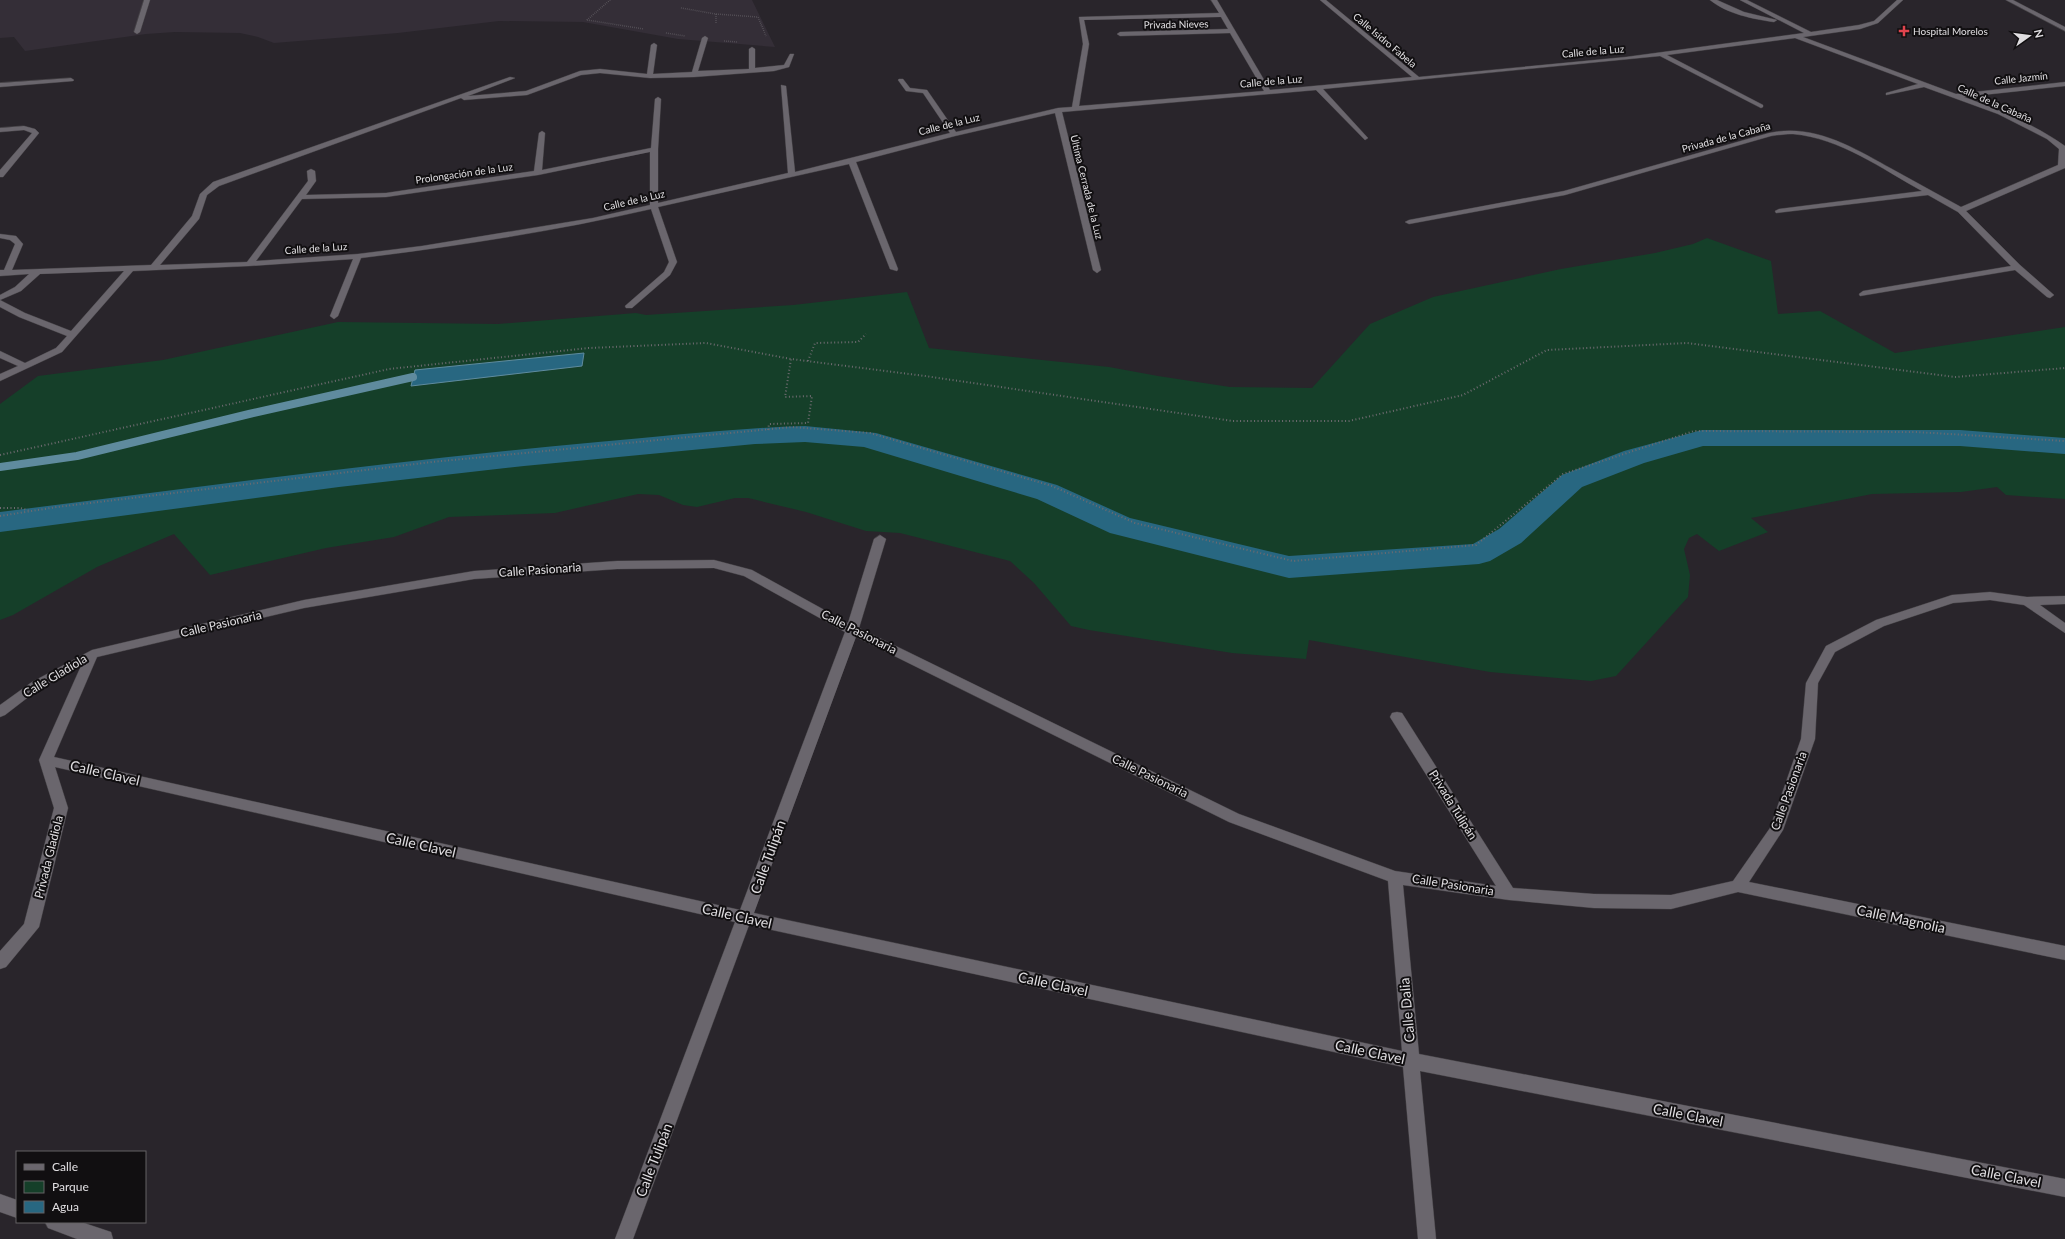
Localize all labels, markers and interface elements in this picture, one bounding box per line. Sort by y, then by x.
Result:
street label: Calle Isidro Fabela [1351,10,1419,70]
north arrow [2009,16,2049,56]
street label: Privada Nieves [1143,17,1209,31]
marker: Hospital Morelos [1898,25,1910,37]
place label: Hospital Morelos [1913,25,1988,37]
text: N [2032,28,2047,39]
street label: Calle de la Luz [1561,42,1625,60]
street label: Calle Jazmín [1994,69,2048,87]
street label: Calle de la Luz [1239,72,1303,90]
street label: Calle de la Cabaña [1956,81,2034,125]
street label: Calle de la Luz [917,111,981,137]
street label: Privada de la Cabaña [1680,119,1772,155]
street label: Última Cerrada de la Luz [1068,134,1106,241]
street label: Prolongación de la Luz [415,160,514,186]
street label: Calle de la Luz [602,187,666,213]
street label: Calle de la Luz [284,240,348,256]
street label: Calle Pasionaria [498,559,582,580]
street label: Calle Pasionaria [819,606,900,657]
street label: Calle Pasionaria [179,607,263,640]
street label: Calle Gladiola [20,651,89,700]
street label: Calle Pasionaria [1767,749,1810,832]
street label: Calle Pasionaria [1110,751,1191,800]
street label: Calle Clavel [69,756,142,789]
street label: Privada Tulipán [1426,767,1481,842]
street label: Privada Gladiola [31,814,66,900]
street label: Calle Tulipán [746,818,789,896]
street label: Calle Clavel [385,828,458,861]
street label: Calle Pasionaria [1411,871,1495,898]
street label: Calle Clavel [701,899,774,932]
street label: Calle Magnolia [1855,901,1947,936]
street label: Calle Clavel [1017,968,1090,999]
street label: Calle Dalia [1395,977,1418,1043]
street label: Calle Clavel [1334,1036,1407,1067]
street label: Calle Clavel [1652,1099,1725,1130]
street label: Calle Tulipán [632,1121,675,1199]
legend [16,1151,146,1223]
text: Calle [52,1159,78,1174]
street label: Calle Clavel [1970,1160,2043,1191]
text: Parque [52,1179,89,1194]
text: Agua [52,1199,79,1214]

